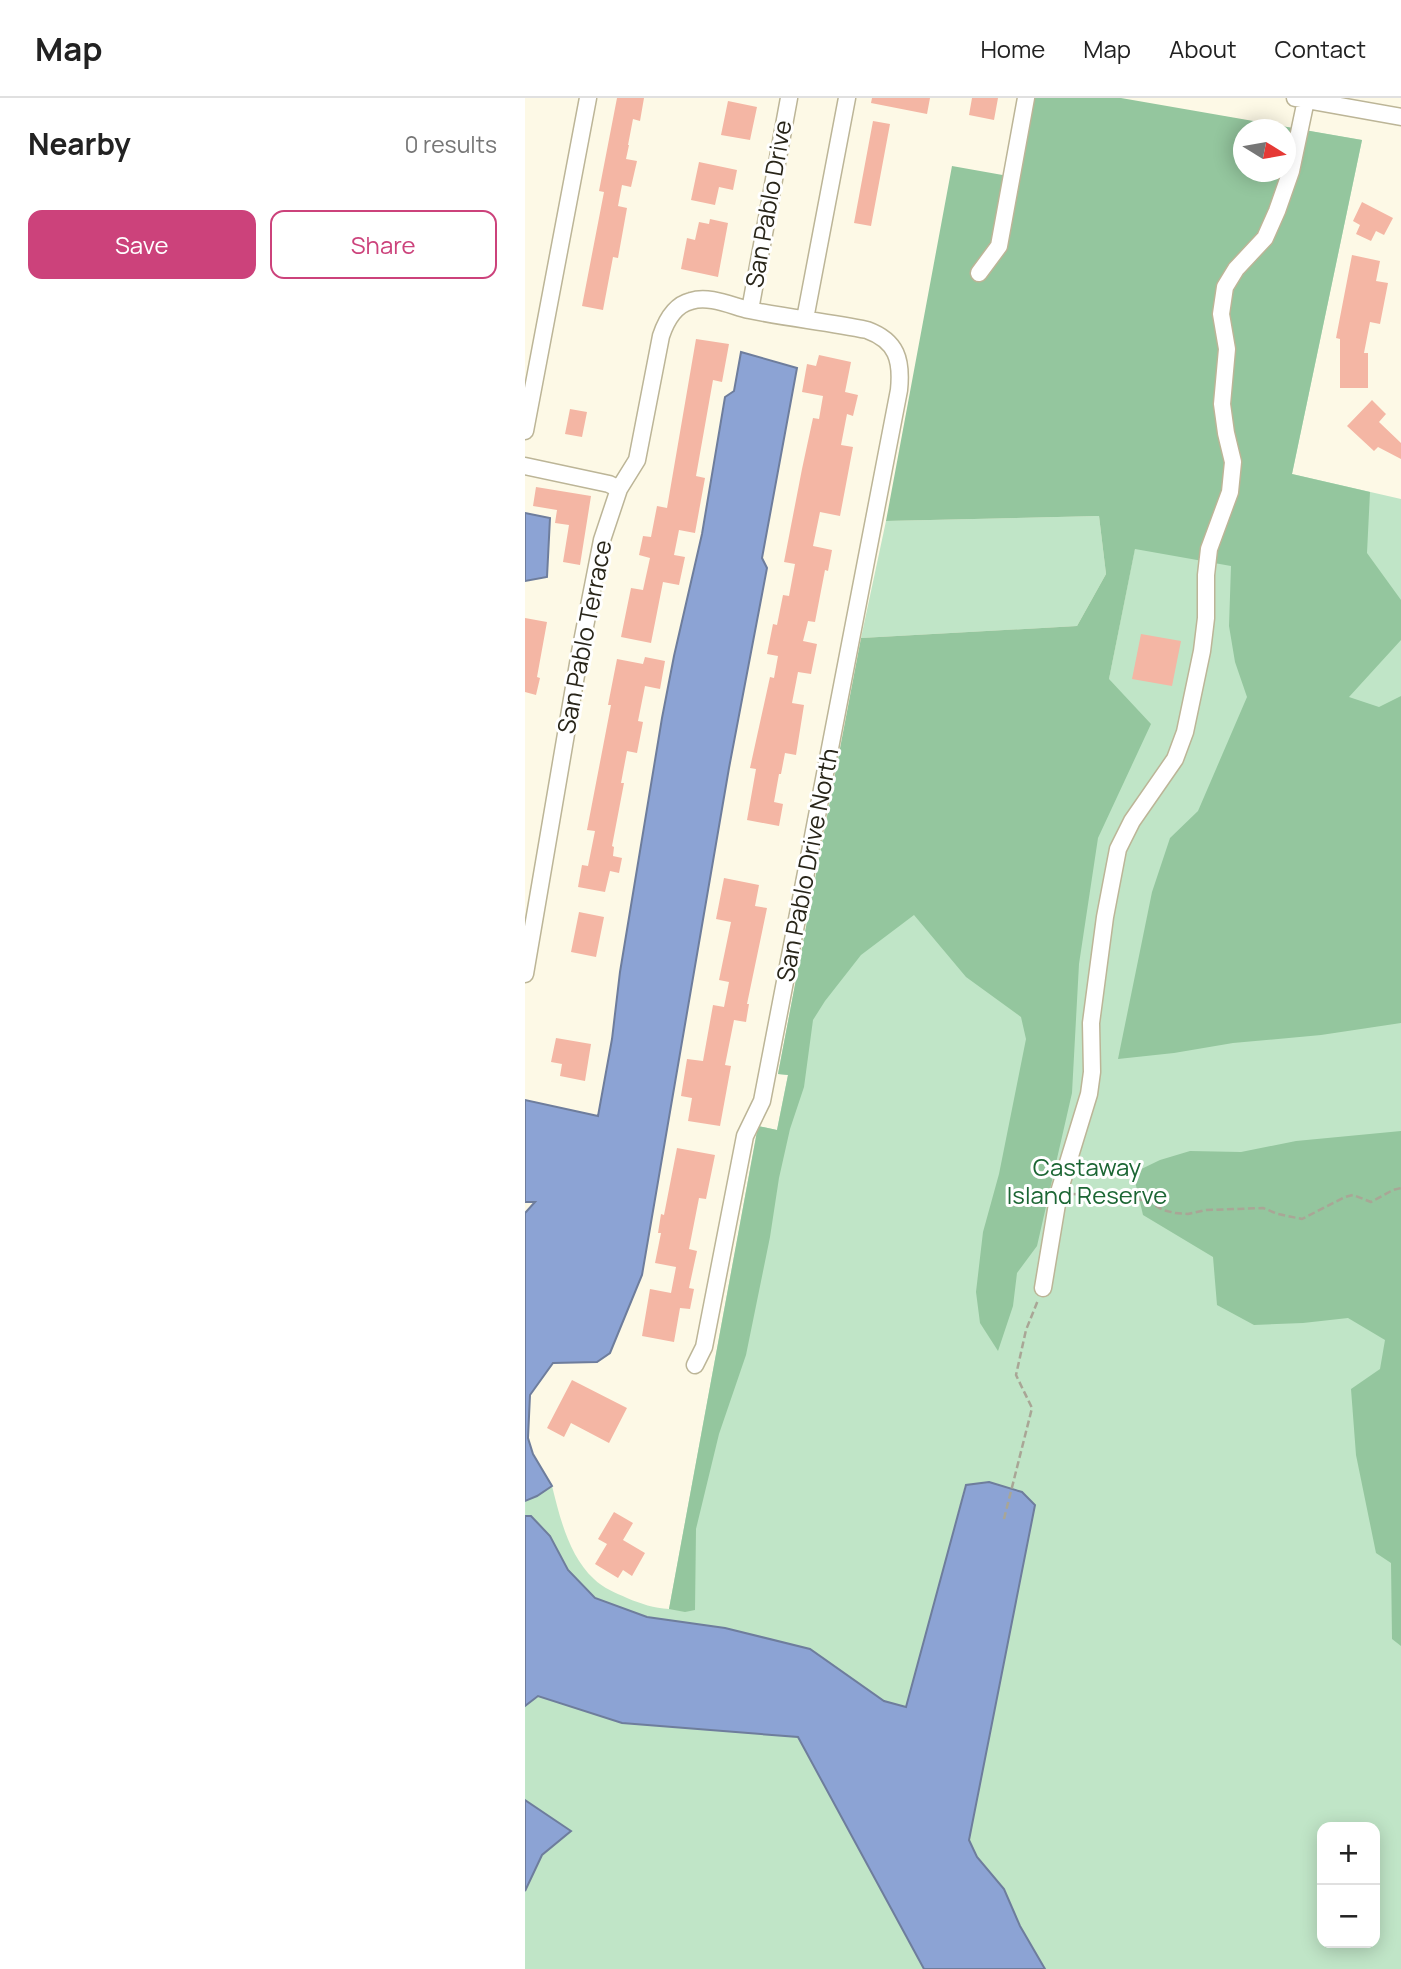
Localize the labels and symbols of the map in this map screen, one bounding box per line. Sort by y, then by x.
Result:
street label: San Pablo Drive [737,117,798,290]
north arrow [1233,119,1296,182]
street label: San Pablo Terrace [549,537,618,736]
street label: San Pablo Drive North [768,745,845,984]
park label: Castaway Island Reserve [1007,1150,1167,1211]

